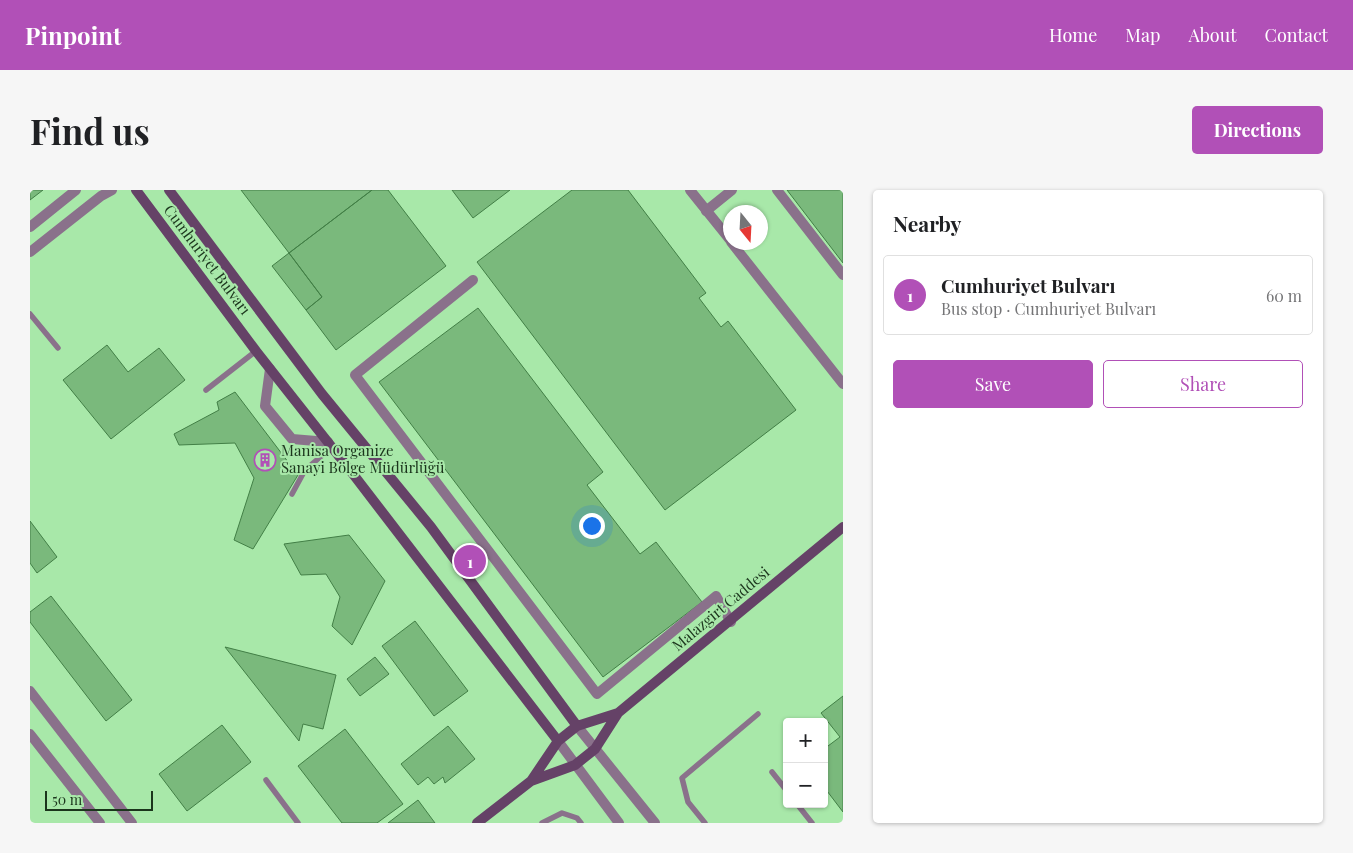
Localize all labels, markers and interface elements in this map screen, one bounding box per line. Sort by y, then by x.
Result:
text: Pinpoint [25,19,121,51]
text: Home [1049,23,1097,47]
text: Map [1125,23,1160,47]
text: About [1188,23,1237,47]
text: Contact [1265,23,1328,47]
button: Directions [1192,106,1323,154]
text: Find us [30,107,150,154]
street label: Cumhuriyet Bulvarı [160,200,256,319]
north arrow [723,205,768,250]
text: Nearby [893,209,962,237]
text: Cumhuriyet Bulvarı [941,272,1115,298]
text: 1 [907,285,913,306]
text: 60 m [1266,285,1302,306]
text: Bus stop · Cumhuriyet Bulvarı [941,298,1156,319]
button: Save [893,360,1093,408]
button: Share [1103,360,1303,408]
place label: Manisa Organize Sanayi Bölge Müdürlüğü [281,440,445,477]
building icon: Manisa Organize Sanayi Bölge Müdürlüğü [253,448,277,472]
your location [579,513,605,539]
pin: 1 [454,542,486,580]
street label: Malazgirt Caddesi [668,561,774,655]
map controls [783,718,828,808]
button: + [783,718,828,763]
button: − [783,763,828,808]
scale bar [45,788,152,811]
text: 50 m [52,790,82,809]

